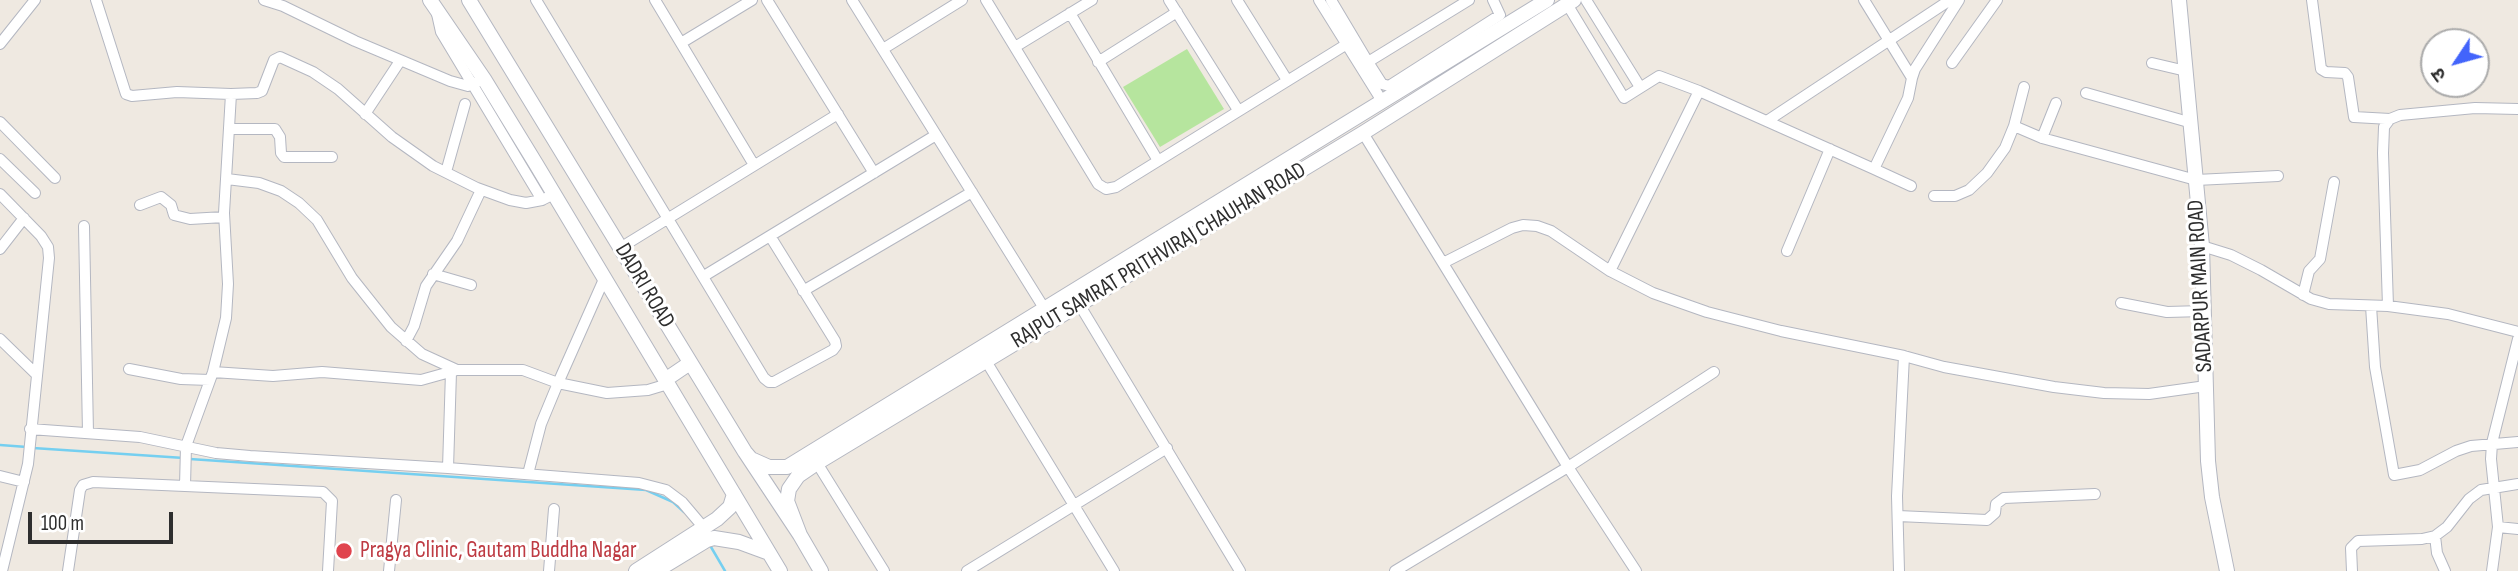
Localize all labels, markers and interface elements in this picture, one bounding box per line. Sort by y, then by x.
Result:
north arrow [2420,28,2490,98]
text: उ [2427,63,2452,86]
street label: RAJPUT SAMRAT PRITHVIRAJ CHAUHAN ROAD [1007,157,1311,355]
street label: SADARPUR MAIN ROAD [2183,199,2219,373]
street label: DADRI ROAD [608,239,680,333]
scale bar [32,498,177,542]
text: 100 m [41,511,84,536]
place label: Pragya Clinic, Gautam Buddha Nagar [360,537,637,565]
marker: Pragya Clinic, Gautam Buddha Nagar [334,541,354,561]

